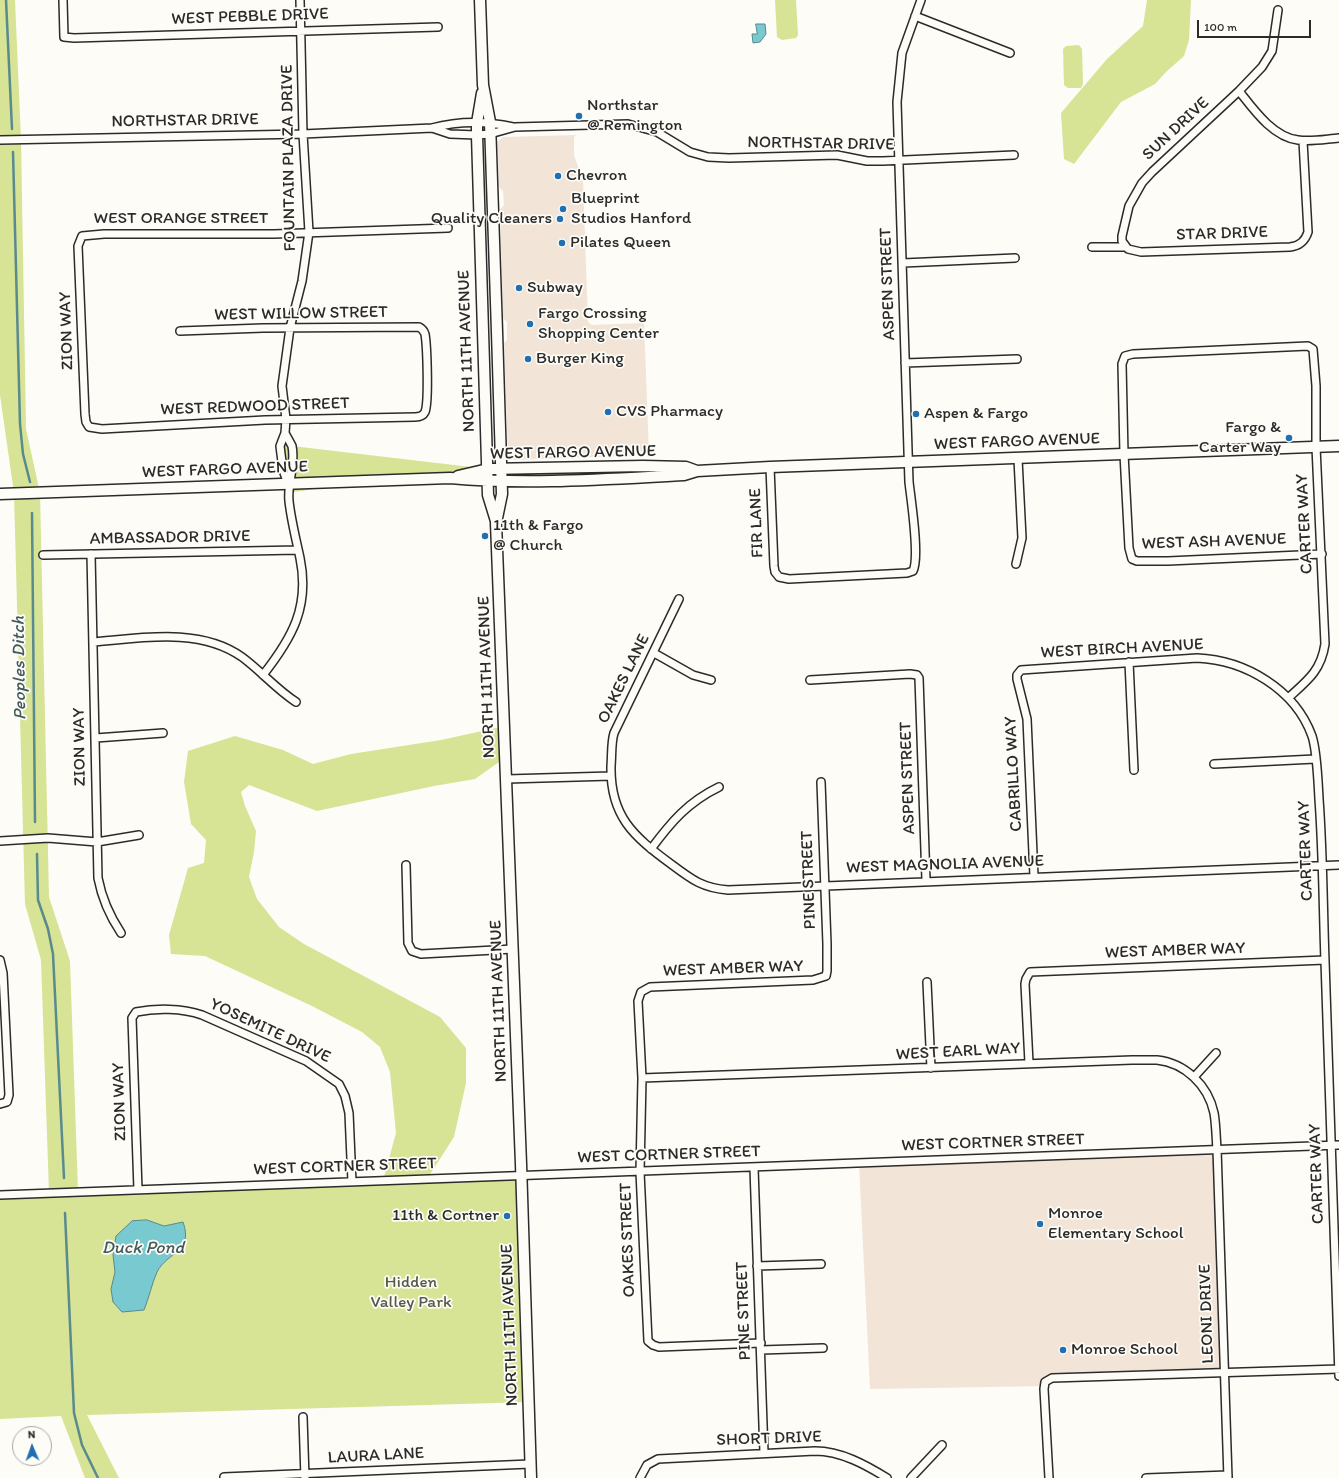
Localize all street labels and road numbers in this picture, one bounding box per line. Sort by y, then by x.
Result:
street label: WEST PEBBLE DRIVE [171,4,329,30]
street label: FOUNTAIN PLAZA DRIVE [277,64,301,252]
street label: SUN DRIVE [1138,93,1214,165]
street label: NORTHSTAR DRIVE [111,110,259,132]
street label: NORTHSTAR DRIVE [747,133,895,155]
street label: WEST ORANGE STREET [94,209,268,229]
street label: STAR DRIVE [1176,222,1268,246]
street label: ASPEN STREET [876,227,900,341]
street label: NORTH 11TH AVENUE [454,270,480,432]
street label: ZION WAY [55,291,79,371]
street label: WEST WILLOW STREET [214,302,388,326]
street label: WEST REDWOOD STREET [160,394,350,420]
street label: WEST FARGO AVENUE [934,429,1100,455]
street label: WEST FARGO AVENUE [490,441,656,465]
street label: WEST FARGO AVENUE [142,457,308,483]
street label: CARTER WAY [1292,473,1318,575]
street label: FIR LANE [746,488,768,558]
street label: AMBASSADOR DRIVE [89,526,251,550]
street label: WEST ASH AVENUE [1141,529,1287,555]
street label: NORTH 11TH AVENUE [474,596,500,758]
street label: OAKES LANE [594,631,654,727]
street label: WEST BIRCH AVENUE [1040,635,1204,663]
street label: ZION WAY [69,708,91,786]
street label: CABRILLO WAY [1001,716,1027,832]
street label: ASPEN STREET [896,721,920,835]
street label: CARTER WAY [1294,800,1318,902]
street label: PINE STREET [797,830,821,930]
street label: WEST MAGNOLIA AVENUE [846,851,1044,879]
street label: NORTH 11TH AVENUE [486,920,512,1082]
street label: WEST AMBER WAY [1104,938,1246,964]
street label: WEST AMBER WAY [662,956,804,982]
street label: YOSEMITE DRIVE [206,994,334,1068]
street label: WEST EARL WAY [895,1039,1021,1065]
street label: ZION WAY [108,1062,132,1142]
street label: CARTER WAY [1305,1123,1329,1225]
street label: WEST CORTNER STREET [901,1130,1085,1156]
street label: WEST CORTNER STREET [577,1142,761,1168]
street label: WEST CORTNER STREET [253,1154,437,1180]
street label: OAKES STREET [616,1182,640,1298]
street label: NORTH 11TH AVENUE [497,1244,523,1406]
street label: PINE STREET [732,1261,756,1361]
street label: LEONI DRIVE [1195,1264,1219,1364]
street label: SHORT DRIVE [716,1427,822,1451]
street label: LAURA LANE [327,1443,425,1469]

